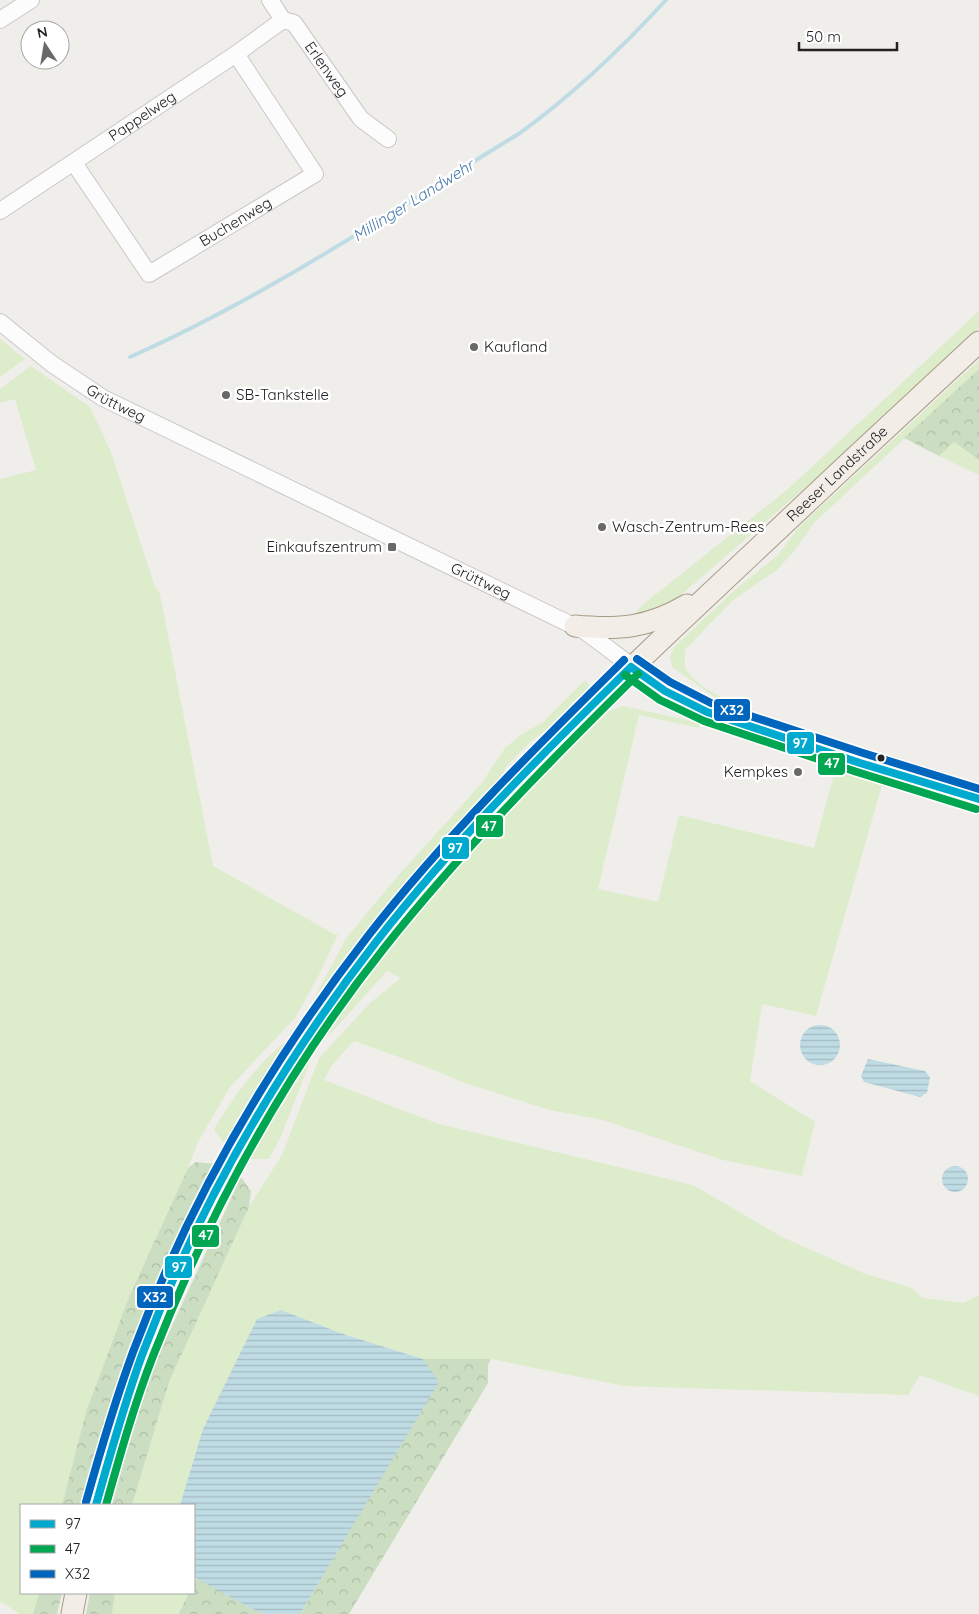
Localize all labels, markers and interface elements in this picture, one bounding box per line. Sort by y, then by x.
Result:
north arrow [20,20,70,70]
scale bar [799,20,896,52]
text: N [35,22,49,42]
text: 50 m [806,27,841,46]
street label: Erlenweg [301,38,353,101]
street label: Pappelweg [105,87,179,145]
water label: Millinger Landwehr [349,154,479,245]
street label: Buchenweg [196,192,275,250]
place label: Kaufland [484,337,547,356]
marker: Kaufland [468,341,480,353]
street label: Grüttweg [83,379,149,426]
place label: SB-Tankstelle [236,385,329,404]
marker: SB-Tankstelle [220,389,232,401]
street label: Reeser Landstraße [782,422,891,525]
place label: Wasch-Zentrum-Rees [612,517,764,536]
marker: Wasch-Zentrum-Rees [596,521,608,533]
place label: Einkaufszentrum [266,537,382,556]
marker: Einkaufszentrum [386,541,398,553]
street label: Grüttweg [448,558,514,603]
line badge: X32 [713,698,751,722]
text: X32 [720,701,744,719]
line badge: 97 [786,731,815,755]
text: 97 [792,734,808,752]
line badge: 47 [817,752,846,776]
unlabelled marker [876,753,886,763]
text: 47 [824,754,840,772]
place label: Kempkes [724,762,788,781]
marker: Kempkes [792,766,804,778]
line badge: 47 [475,814,504,838]
text: 47 [481,817,497,835]
line badge: 97 [441,836,470,860]
text: 97 [447,839,463,857]
line badge: 47 [191,1224,220,1248]
text: 47 [198,1226,214,1244]
line badge: 97 [164,1255,193,1279]
text: 97 [171,1258,187,1276]
line badge: X32 [136,1285,174,1309]
text: X32 [143,1288,167,1306]
legend [20,1504,195,1594]
text: 97 [65,1514,81,1533]
text: 47 [65,1539,80,1558]
text: X32 [65,1564,90,1583]

